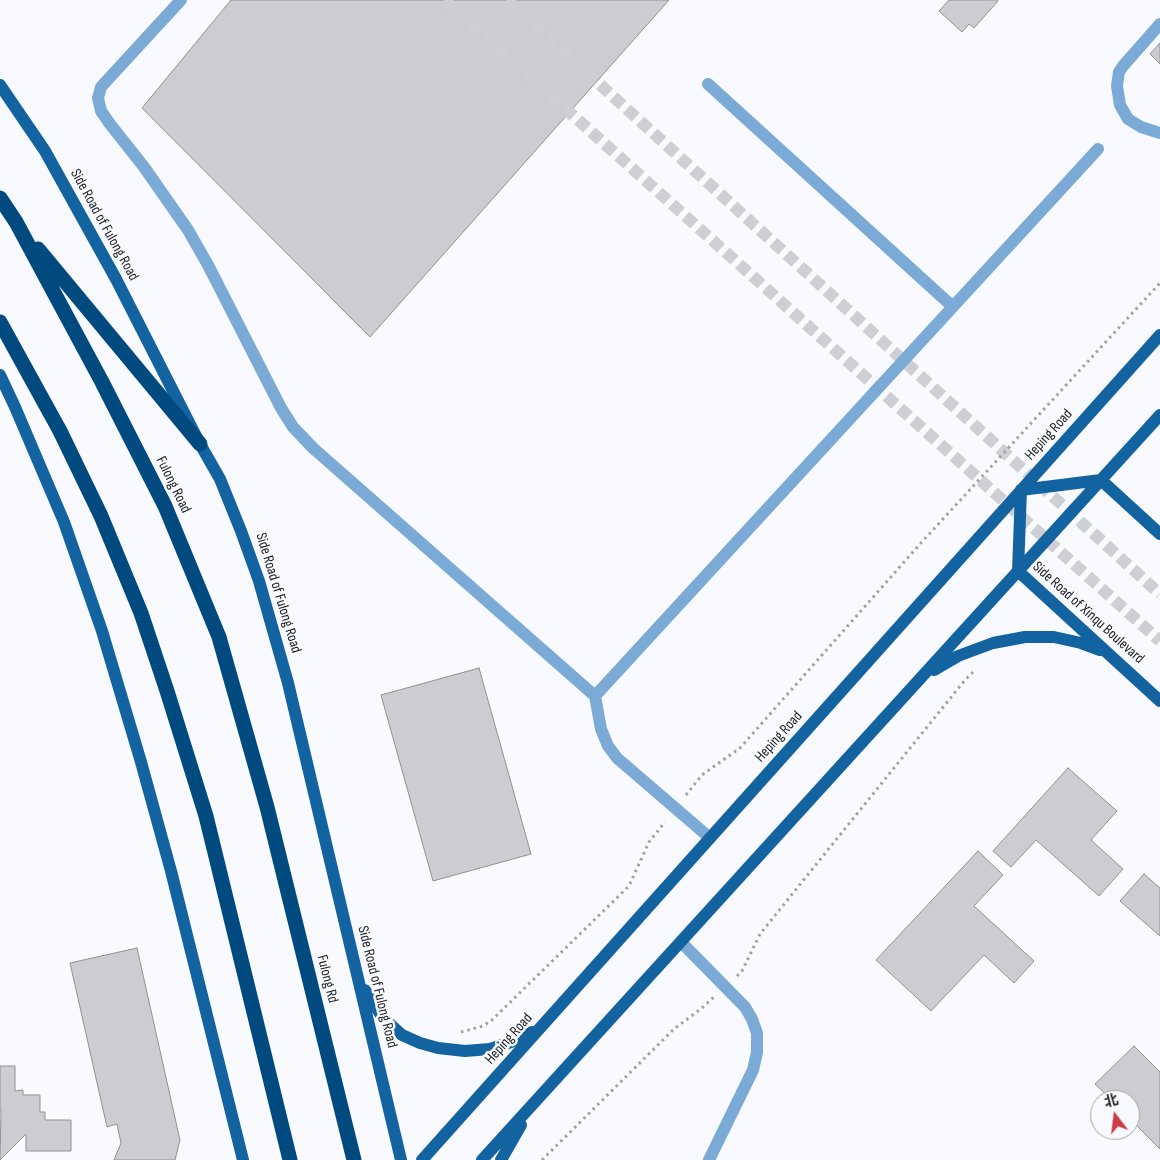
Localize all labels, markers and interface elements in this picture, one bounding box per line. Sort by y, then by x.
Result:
street label: Side Road of Fulong Road [66,166,142,284]
street label: Heping Road [1021,406,1077,464]
street label: Fulong Road [152,454,194,516]
street label: Side Road of Fulong Road [251,531,305,655]
street label: Side Road of Xinqu Boulevard [1028,558,1148,668]
street label: Heping Road [751,708,807,766]
street label: Side Road of Fulong Road [353,924,401,1050]
street label: Fulong Rd [312,953,342,1005]
street label: Heping Road [481,1010,537,1068]
north arrow [1090,1090,1140,1140]
text: 北 [1102,1091,1120,1111]

